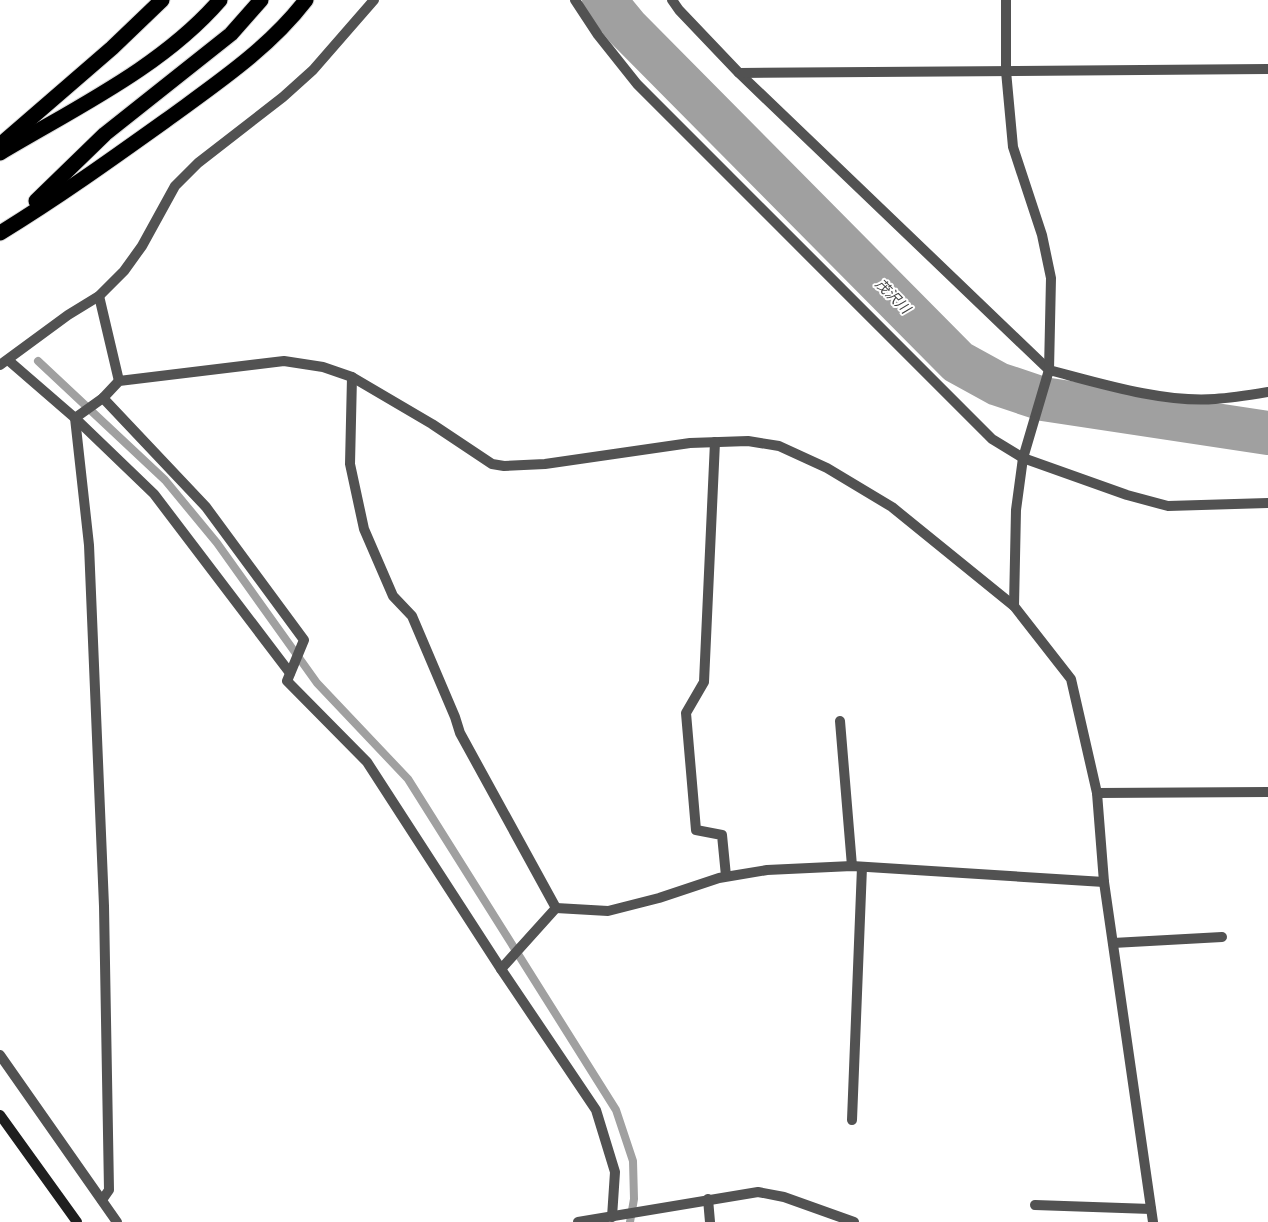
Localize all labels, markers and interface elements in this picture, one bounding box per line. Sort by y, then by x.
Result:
water label: 茂沢川 [872,275,916,319]

